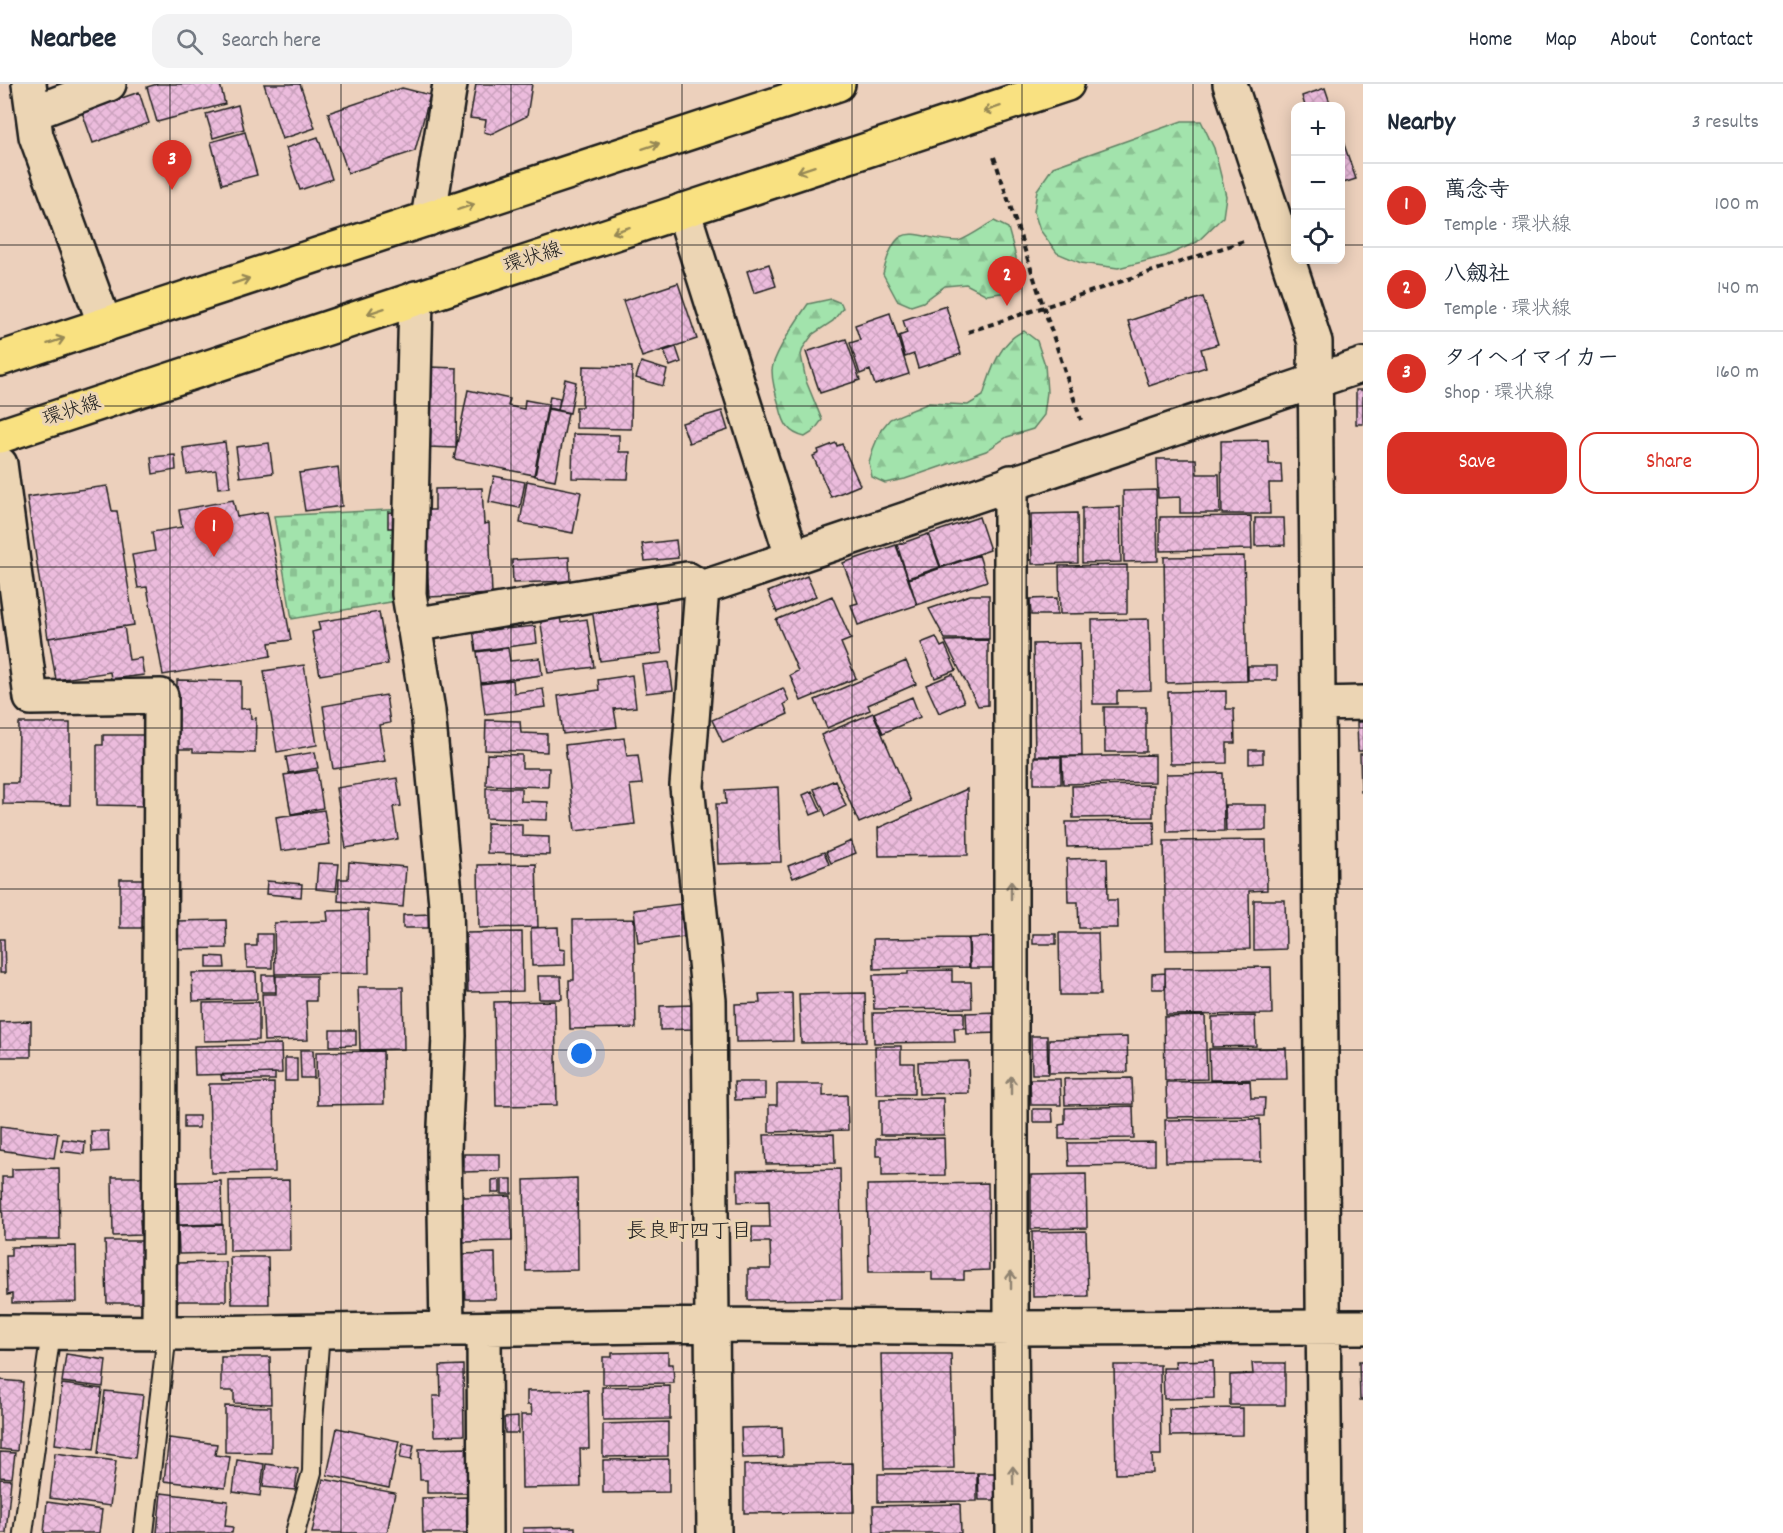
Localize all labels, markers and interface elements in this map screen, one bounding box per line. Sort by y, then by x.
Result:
search box [152,14,572,68]
text: Nearbee [30,21,116,61]
icon: search [173,25,206,58]
text: Search here [221,26,321,57]
text: Home [1468,26,1512,56]
text: Map [1545,26,1577,56]
text: About [1610,26,1657,56]
text: Contact [1690,26,1753,56]
map controls [1291,102,1345,264]
button: + [1291,102,1345,156]
one-way arrow [983,104,1001,115]
text: Nearby [1387,105,1455,142]
text: 3 results [1692,109,1759,137]
one-way arrow [641,139,660,150]
pin: 3 [152,141,192,190]
button: − [1291,156,1345,210]
one-way arrow [797,165,816,176]
text: 萬念寺 [1444,176,1510,207]
text: 1 [1404,191,1409,219]
text: 100 m [1715,191,1759,219]
one-way arrow [456,201,475,212]
button: locate [1291,210,1345,264]
text: Temple · 環状線 [1444,212,1571,240]
one-way arrow [612,226,631,237]
street label: 環状線 [500,236,566,282]
pin: 2 [988,256,1026,306]
text: 八劔社 [1444,260,1510,291]
one-way arrow [231,274,250,285]
text: 2 [1402,275,1411,303]
text: 140 m [1717,275,1759,303]
text: Temple · 環状線 [1444,296,1571,324]
one-way arrow [367,307,386,318]
one-way arrow [46,335,65,346]
text: タイヘイマイカー [1444,344,1619,375]
text: 3 [1402,359,1411,387]
text: 160 m [1716,359,1759,387]
text: Shop · 環状線 [1444,380,1554,408]
street label: 環状線 [39,389,105,435]
button: Save [1387,432,1567,494]
button: Share [1579,432,1759,494]
pin: 1 [194,508,234,557]
one-way arrow [1005,880,1017,900]
your location [567,1039,596,1068]
one-way arrow [1005,1075,1017,1095]
district label: 長良町四丁目 [626,1218,752,1248]
one-way arrow [1005,1270,1017,1290]
one-way arrow [1007,1465,1019,1485]

